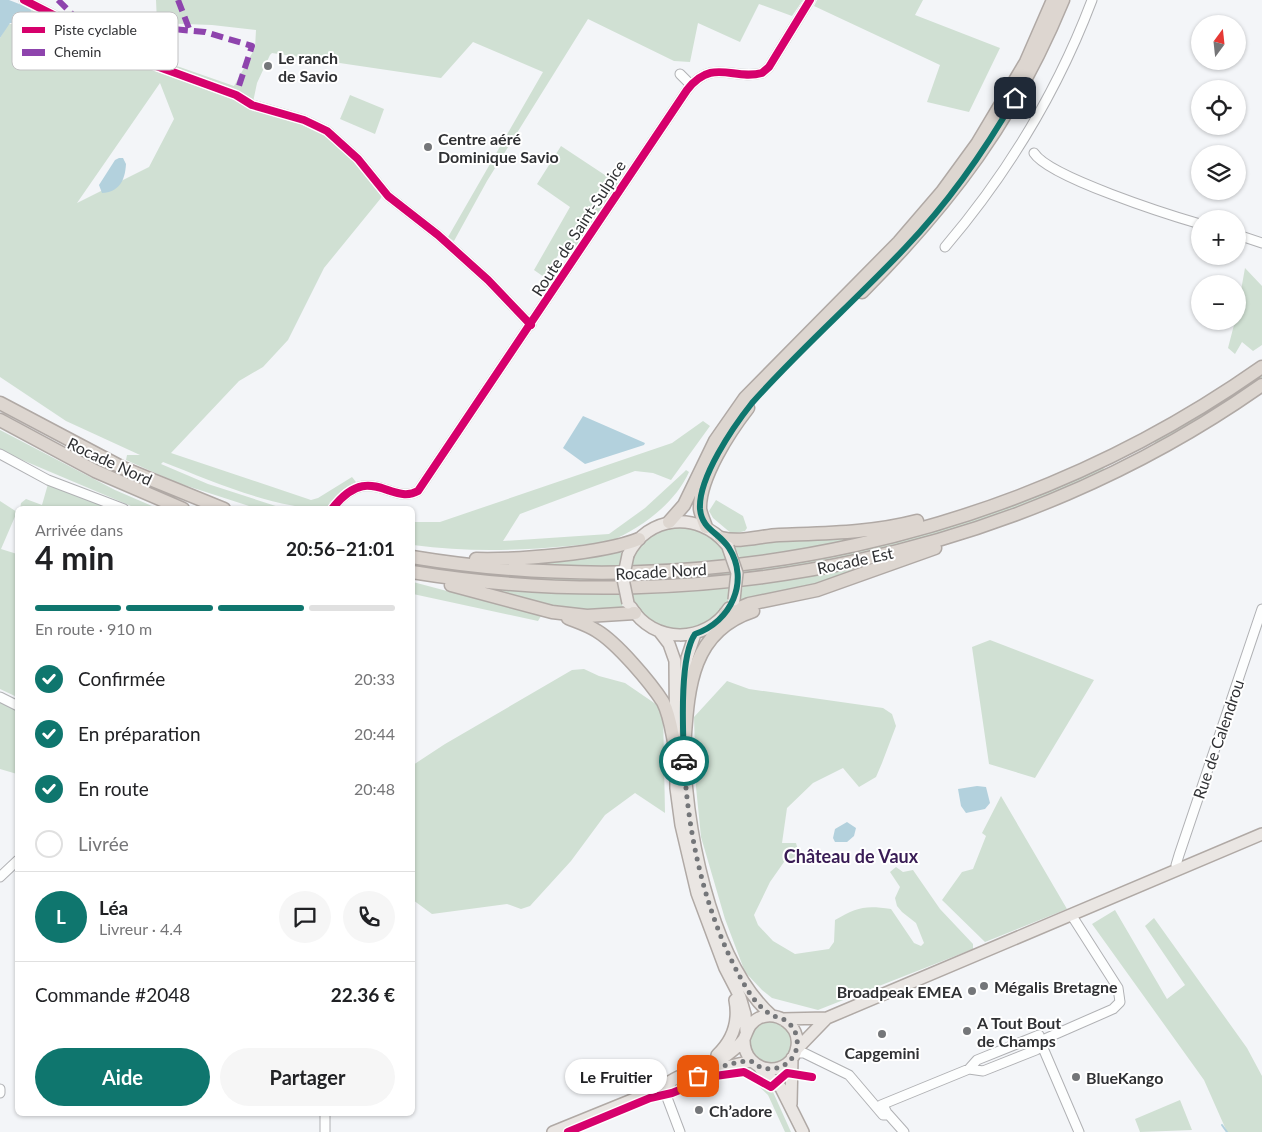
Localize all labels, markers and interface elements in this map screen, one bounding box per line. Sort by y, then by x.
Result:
legend [12,12,178,70]
north arrow [1191,15,1246,70]
map controls [1191,15,1246,330]
text: Piste cyclable [54,21,137,38]
text: Chemin [54,43,101,60]
place label: Le ranch de Savio [278,48,338,85]
marker: Le ranch de Savio [262,60,274,72]
pin [994,77,1036,119]
button: locate [1191,80,1246,135]
icon: home [1001,84,1029,112]
place label: Centre aéré Dominique Savio [438,129,559,166]
marker: Centre aéré Dominique Savio [422,141,434,153]
button: layers [1191,145,1246,200]
street label: Route de Saint-Sulpice [527,157,629,299]
button: + [1191,210,1246,265]
button: − [1191,275,1246,330]
street label: Rocade Nord [65,433,155,489]
text: Arrivée dans [35,520,123,539]
text: 20:56–21:01 [286,537,395,560]
text: 4 min [35,538,114,577]
street label: Rocade Est [815,543,895,577]
street label: Rocade Nord [615,559,707,583]
text: En route · 910 m [35,619,152,638]
icon: check [35,665,63,693]
text: Confirmée [78,667,165,690]
text: 20:33 [354,669,395,688]
street label: Rue de Calendrou [1189,677,1247,801]
icon: check [35,720,63,748]
text: En préparation [78,722,201,745]
text: 20:44 [354,724,395,743]
courier [659,736,709,786]
icon: car [670,747,698,775]
icon: check [35,775,63,803]
text: En route [78,777,149,800]
text: 20:48 [354,779,395,798]
text: Livrée [78,832,129,855]
district label: Château de Vaux [784,845,919,867]
button: chat [279,891,331,943]
button: phone [343,891,395,943]
text: Léa [99,896,128,919]
text: L [56,905,66,928]
text: Livreur · 4.4 [99,919,182,938]
place label: Mégalis Bretagne [994,977,1118,996]
marker: Mégalis Bretagne [978,980,990,992]
place label: Broadpeak EMEA [837,982,963,1001]
text: Commande #2048 [35,983,190,1006]
text: 22.36 € [331,983,395,1006]
marker: Broadpeak EMEA [966,985,978,997]
place label: A Tout Bout de Champs [976,1013,1061,1050]
marker: A Tout Bout de Champs [961,1025,973,1037]
marker: Capgemini [876,1028,888,1040]
place label: Capgemini [844,1043,920,1062]
button: Aide [35,1048,210,1106]
button: Partager [220,1048,395,1106]
pin [677,1055,719,1097]
callout: Le Fruitier [566,1058,668,1094]
icon: bag [684,1062,712,1090]
text: Le Fruitier [580,1067,652,1086]
place label: BlueKango [1086,1068,1163,1087]
marker: BlueKango [1070,1071,1082,1083]
place label: Ch’adore [709,1101,773,1120]
marker: Ch’adore [693,1104,705,1116]

